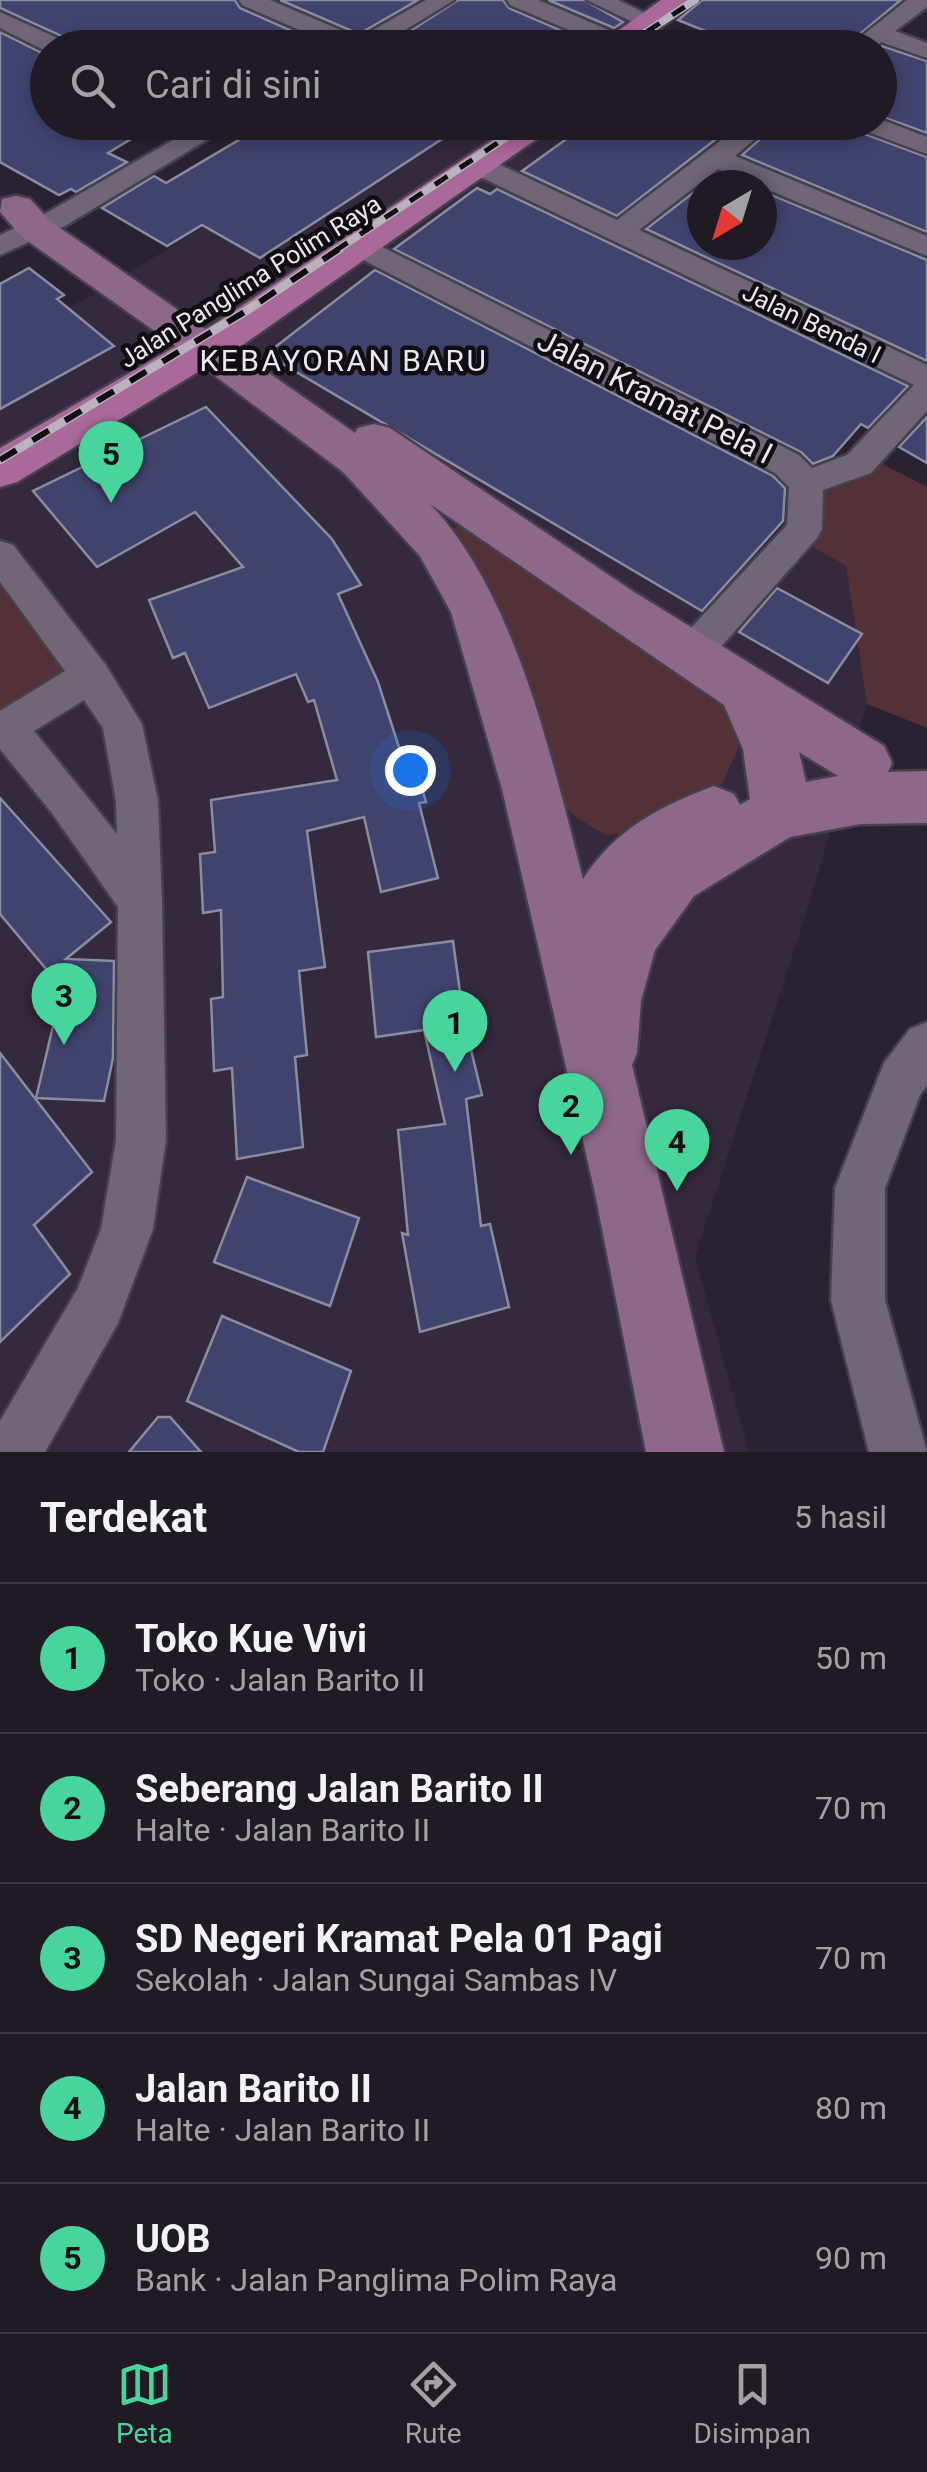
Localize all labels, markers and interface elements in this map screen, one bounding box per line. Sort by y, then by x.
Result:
search box [30,30,897,140]
icon: search [65,58,120,113]
text: Cari di sini [145,63,321,107]
north arrow [687,170,777,260]
street label: Jalan Panglima Polim Raya [114,189,386,374]
street label: Jalan Benda I [738,277,886,369]
street label: Jalan Kramat Pela I [532,322,779,471]
district label: KEBAYORAN BARU [199,343,489,378]
pin: 5 [78,420,144,503]
your location [385,745,436,796]
pin: 3 [32,962,96,1045]
pin: 1 [422,990,488,1072]
pin: 2 [538,1072,604,1155]
pin: 4 [644,1108,710,1191]
text: Terdekat [40,1493,207,1542]
text: 5 hasil [794,1498,887,1536]
text: Toko Kue Vivi [135,1617,367,1661]
text: 1 [63,1639,82,1677]
text: 50 m [815,1639,887,1677]
text: Toko · Jalan Barito II [135,1661,425,1699]
text: Seberang Jalan Barito II [135,1767,544,1811]
text: 2 [63,1789,82,1827]
text: 70 m [815,1789,887,1827]
text: Halte · Jalan Barito II [135,1811,430,1849]
text: SD Negeri Kramat Pela 01 Pagi [135,1917,663,1961]
text: 3 [63,1939,82,1977]
text: 70 m [815,1939,887,1977]
text: Sekolah · Jalan Sungai Sambas IV [135,1961,617,1999]
text: Jalan Barito II [135,2067,372,2111]
text: 4 [63,2089,82,2127]
text: 80 m [815,2089,887,2127]
text: Halte · Jalan Barito II [135,2111,430,2149]
text: UOB [135,2217,211,2261]
text: 5 [63,2239,82,2277]
text: 90 m [815,2239,887,2277]
text: Bank · Jalan Panglima Polim Raya [135,2261,617,2299]
tab: Peta [116,2357,173,2450]
tab: Rute [405,2357,462,2450]
tab: Disimpan [694,2357,811,2450]

